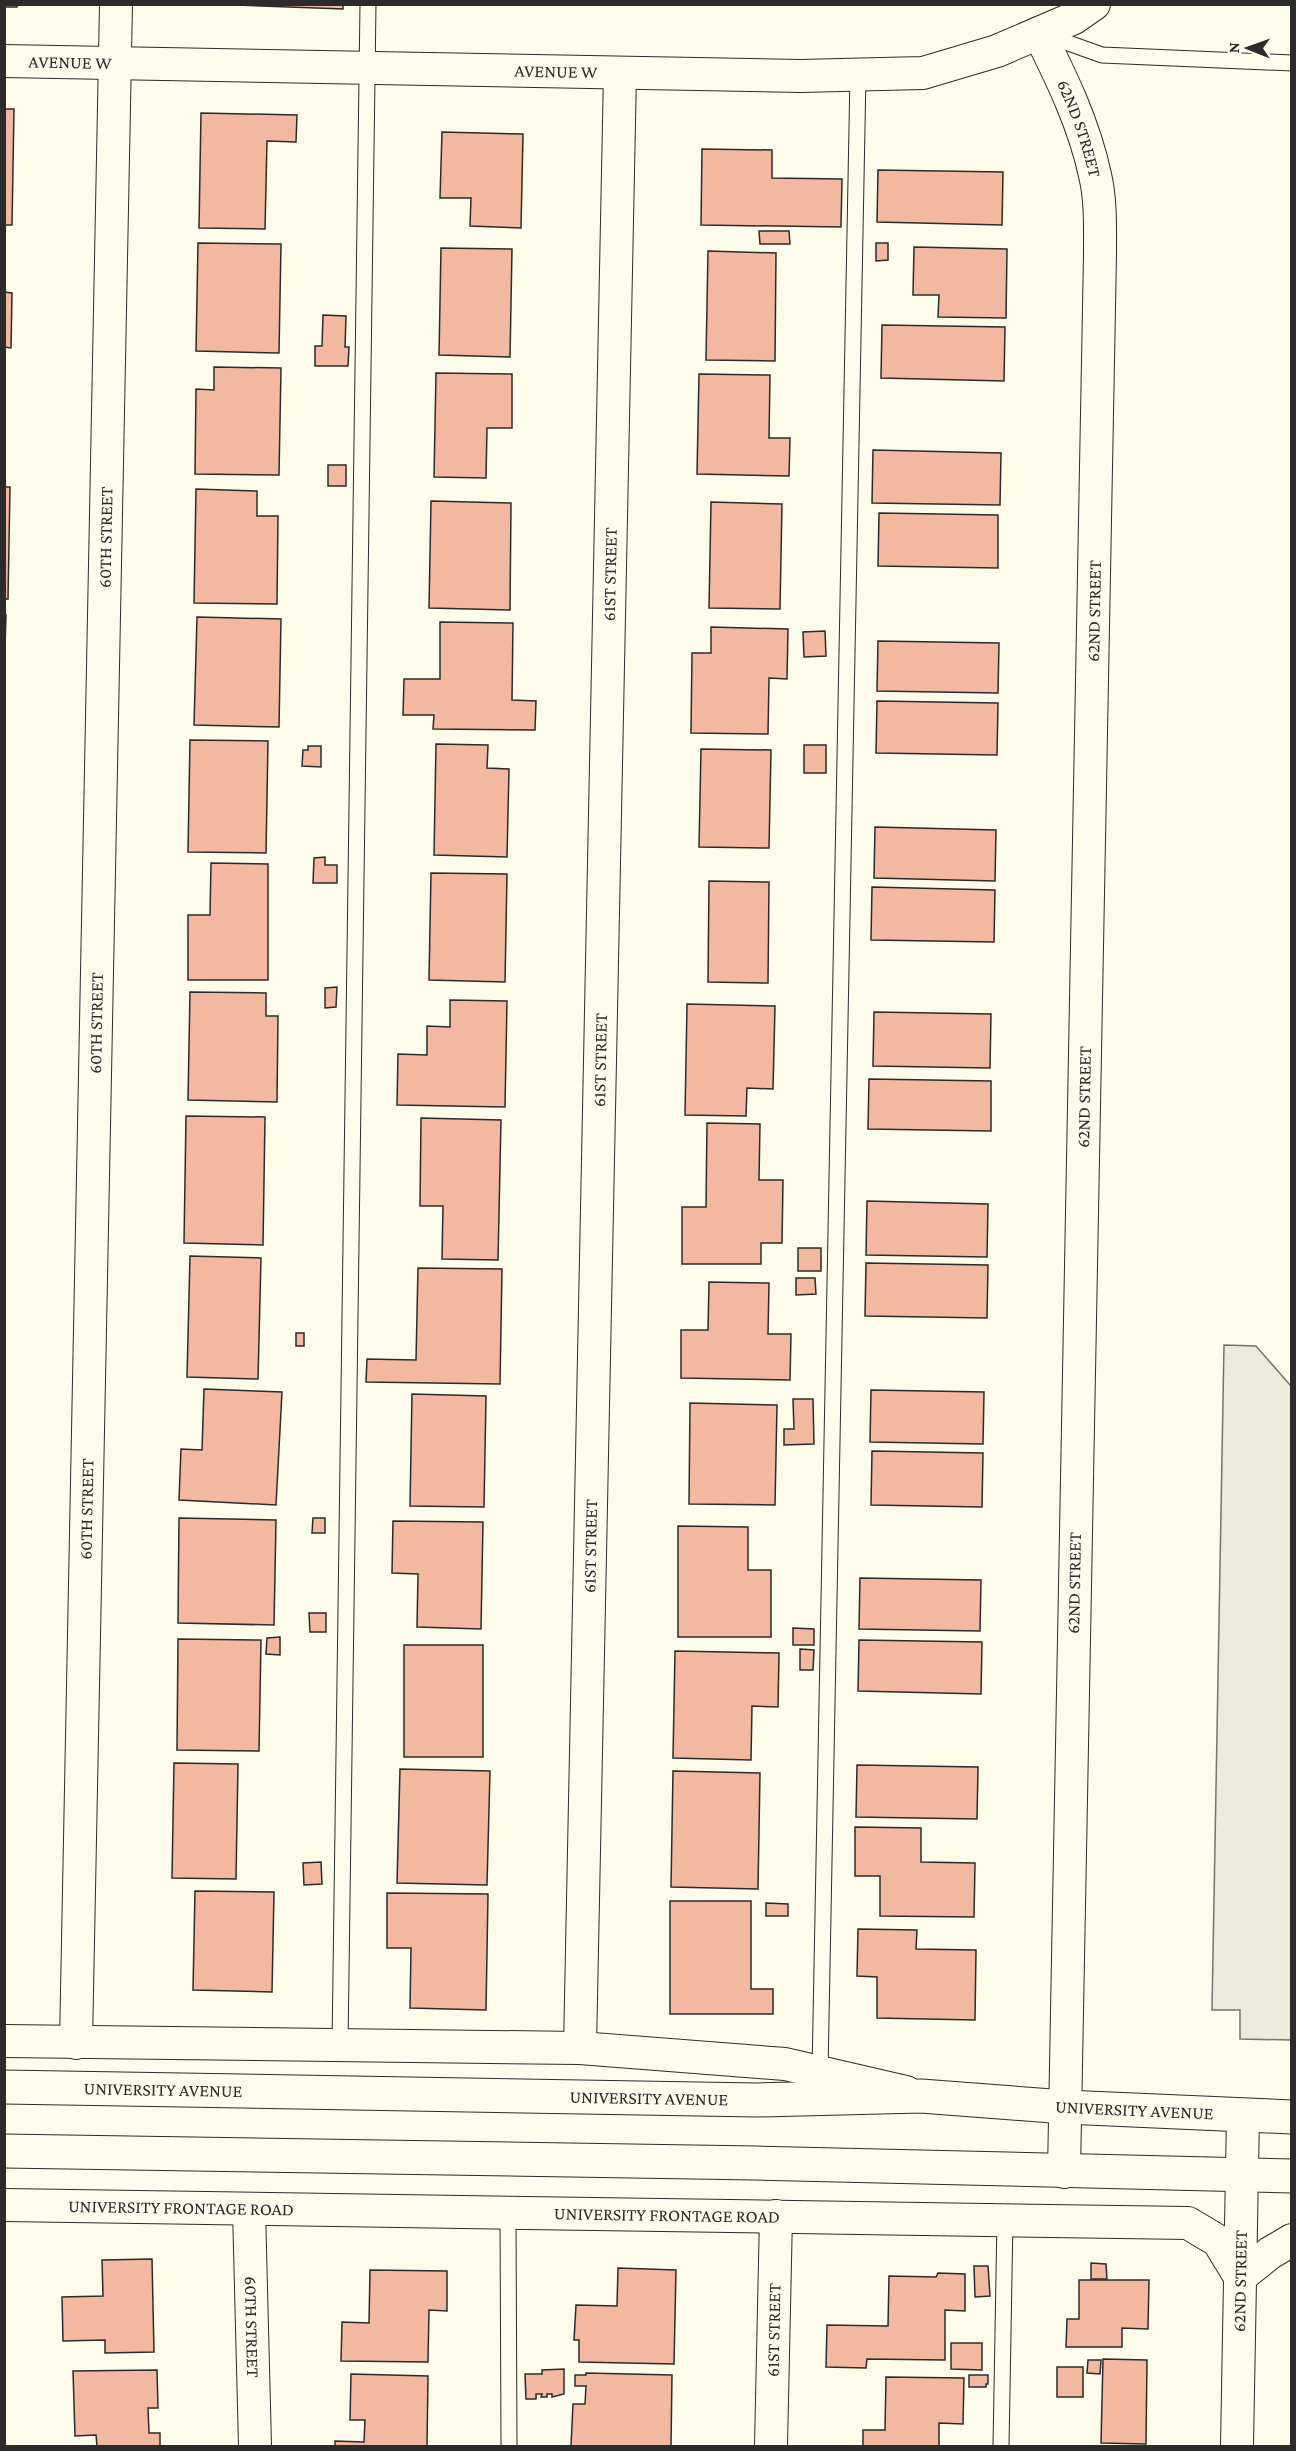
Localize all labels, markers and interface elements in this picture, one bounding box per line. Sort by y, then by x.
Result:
north arrow [1218,18,1278,78]
text: N [1225,42,1242,53]
street label: AVENUE W [28,51,112,73]
street label: AVENUE W [514,61,598,82]
street label: 62ND STREET [1053,77,1105,179]
street label: 60TH STREET [95,486,117,588]
street label: 61ST STREET [599,527,621,622]
street label: 62ND STREET [1083,560,1105,662]
street label: 60TH STREET [85,972,107,1074]
street label: 61ST STREET [589,1013,611,1107]
street label: 62ND STREET [1073,1046,1095,1148]
street label: 60TH STREET [75,1458,97,1560]
street label: 61ST STREET [579,1499,601,1593]
street label: 62ND STREET [1063,1532,1085,1634]
street label: UNIVERSITY AVENUE [83,2078,243,2101]
street label: UNIVERSITY AVENUE [569,2087,729,2110]
street label: UNIVERSITY AVENUE [1054,2096,1214,2124]
street label: UNIVERSITY FRONTAGE ROAD [68,2196,294,2219]
street label: UNIVERSITY FRONTAGE ROAD [554,2203,780,2227]
street label: 62ND STREET [1229,2230,1251,2332]
street label: 60TH STREET [241,2276,263,2378]
street label: 61ST STREET [763,2283,785,2377]

